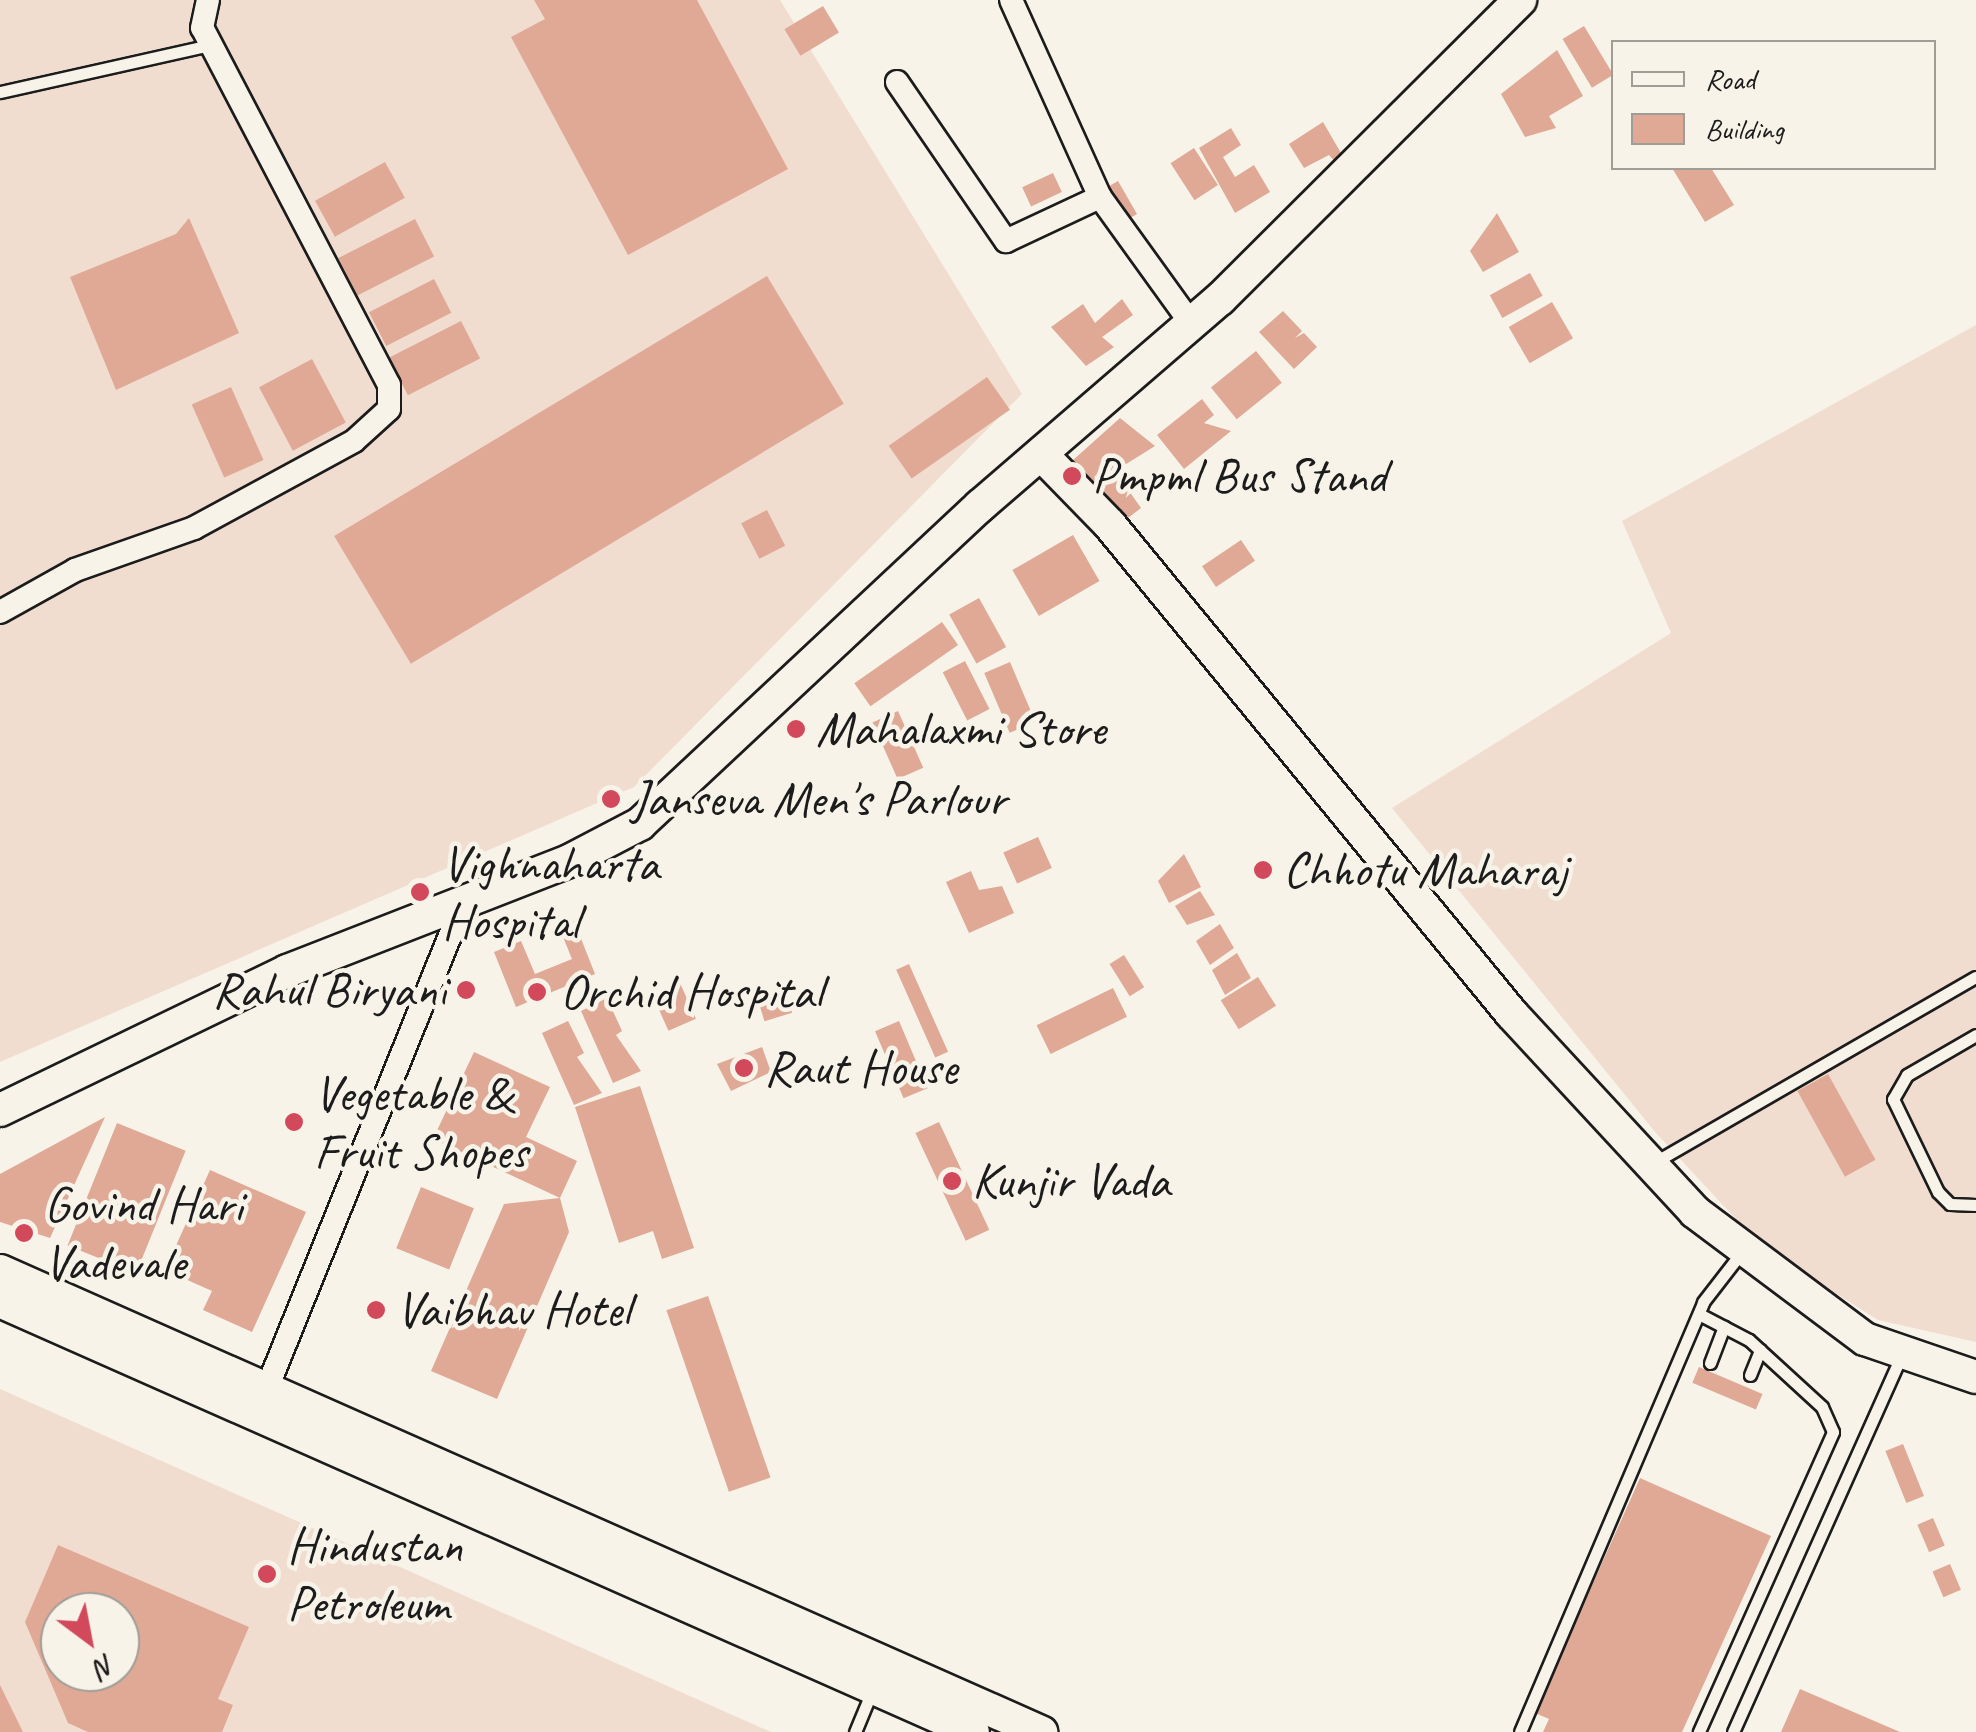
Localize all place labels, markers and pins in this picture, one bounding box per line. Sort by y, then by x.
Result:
place label: Pmpml Bus Stand [1092,446,1391,506]
marker: Pmpml Bus Stand [1061,465,1083,487]
place label: Mahalaxmi Store [816,699,1106,759]
marker: Mahalaxmi Store [785,718,807,740]
place label: Janseva Men's Parlour [631,769,1006,829]
marker: Janseva Men's Parlour [600,788,622,810]
place label: Vighnaharta Hospital [442,833,659,950]
place label: Chhotu Maharaj [1283,840,1567,900]
marker: Chhotu Maharaj [1252,859,1274,881]
marker: Vighnaharta Hospital [407,879,433,905]
place label: Rahul Biryani [213,960,446,1020]
place label: Orchid Hospital [560,962,821,1022]
marker: Rahul Biryani [455,979,477,1001]
marker: Orchid Hospital [524,979,550,1005]
place label: Raut House [764,1038,957,1098]
marker: Raut House [733,1057,755,1079]
place label: Vegetable & Fruit Shopes [314,1063,529,1180]
marker: Vegetable & Fruit Shopes [283,1111,305,1133]
place label: Kunjir Vada [972,1151,1168,1211]
marker: Kunjir Vada [941,1170,963,1192]
place label: Govind Hari Vadevale [44,1174,244,1292]
marker: Govind Hari Vadevale [13,1222,35,1244]
place label: Vaibhav Hotel [396,1280,630,1340]
marker: Vaibhav Hotel [365,1299,387,1321]
place label: Hindustan Petroleum [287,1515,462,1632]
marker: Hindustan Petroleum [256,1563,278,1585]

